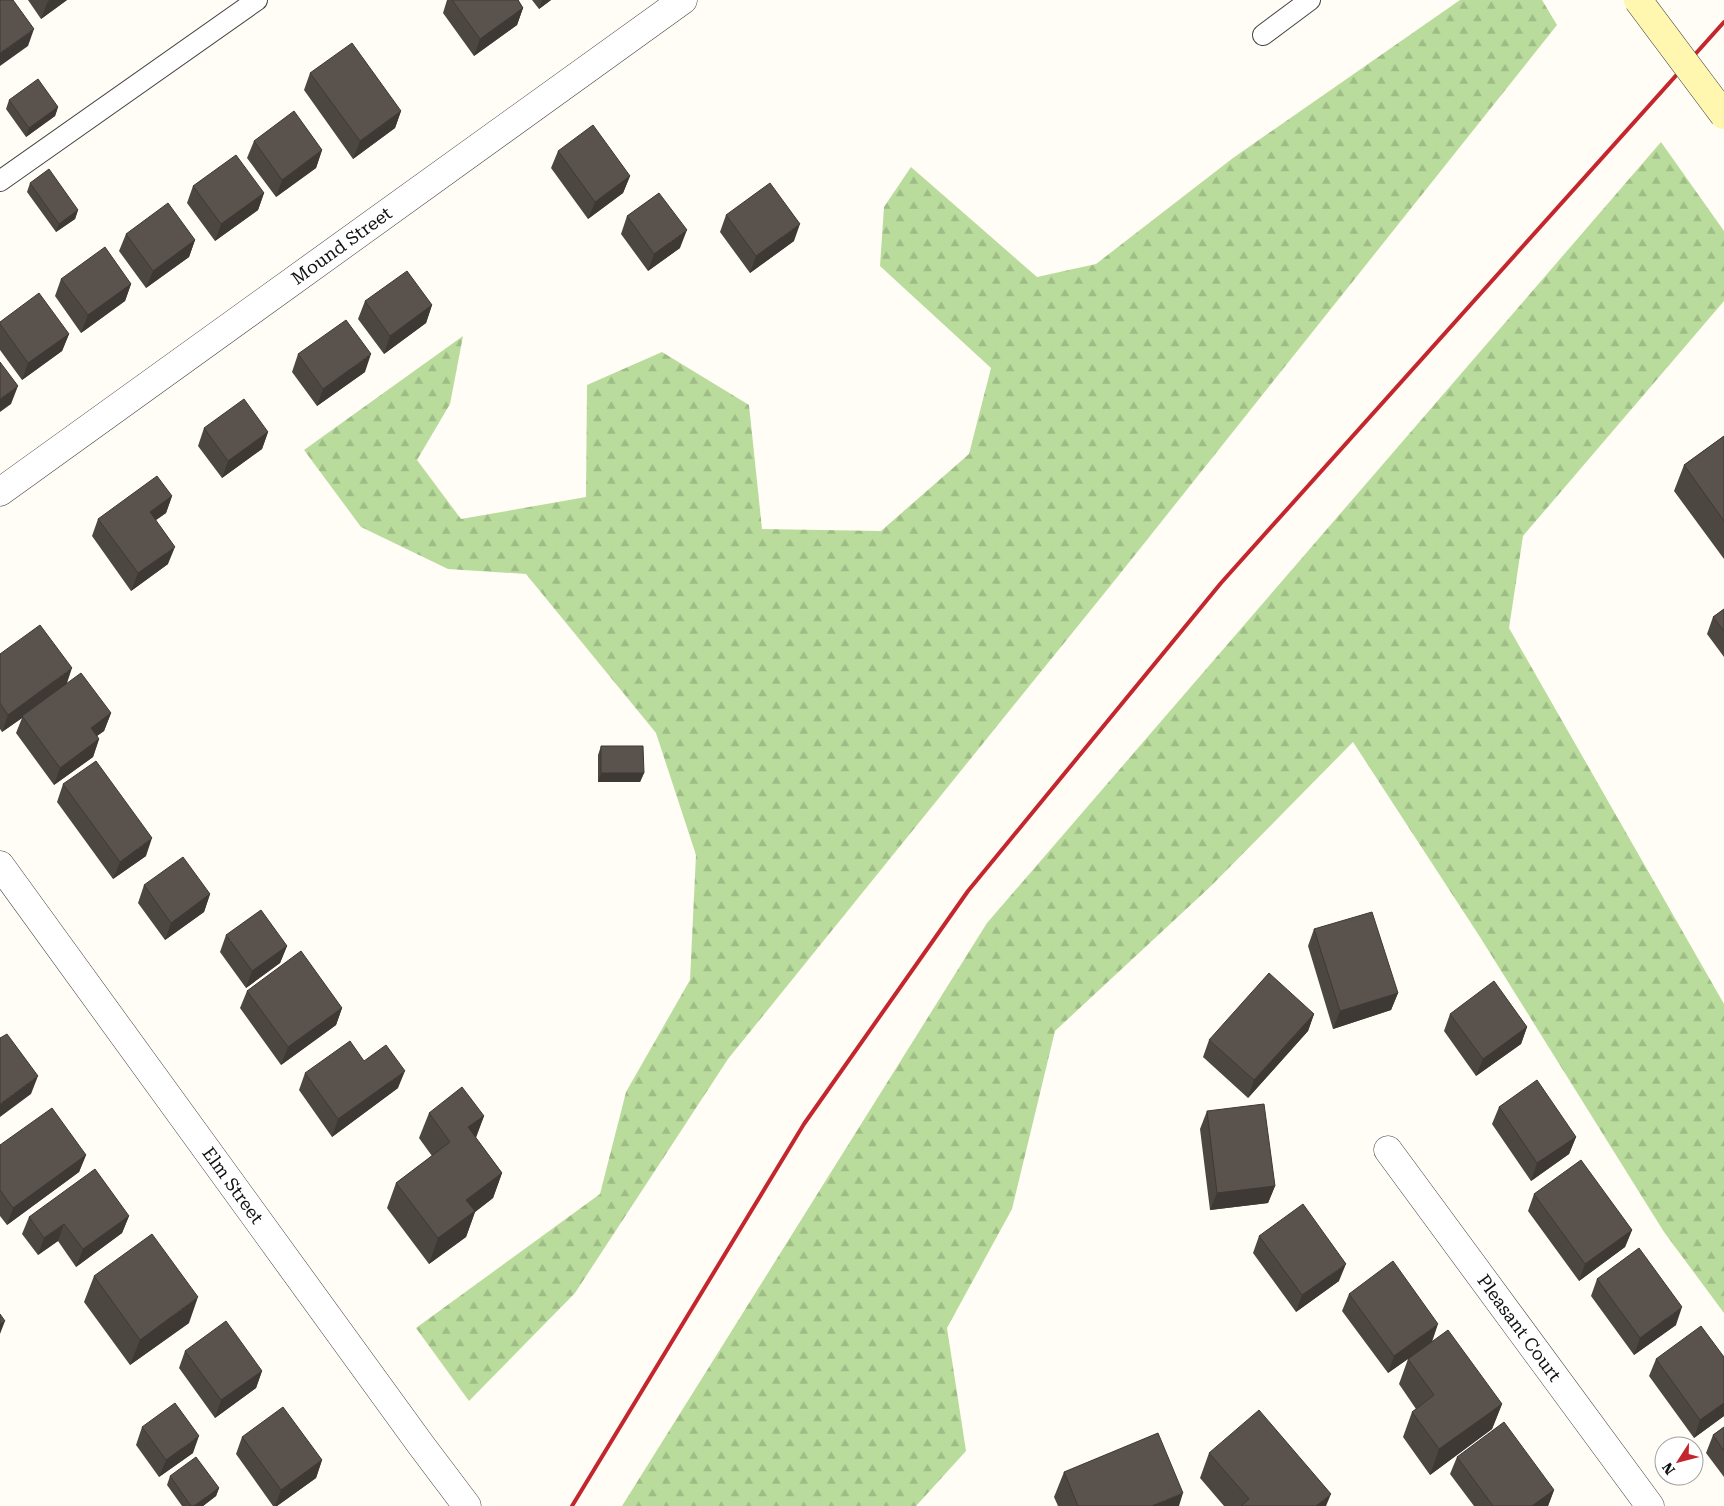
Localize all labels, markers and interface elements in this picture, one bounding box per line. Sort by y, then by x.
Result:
street label: Mound Street [287,202,396,289]
street label: Elm Street [198,1143,268,1228]
street label: Pleasant Court [1473,1270,1566,1385]
north arrow [1654,1436,1704,1486]
text: N [1659,1459,1678,1478]

